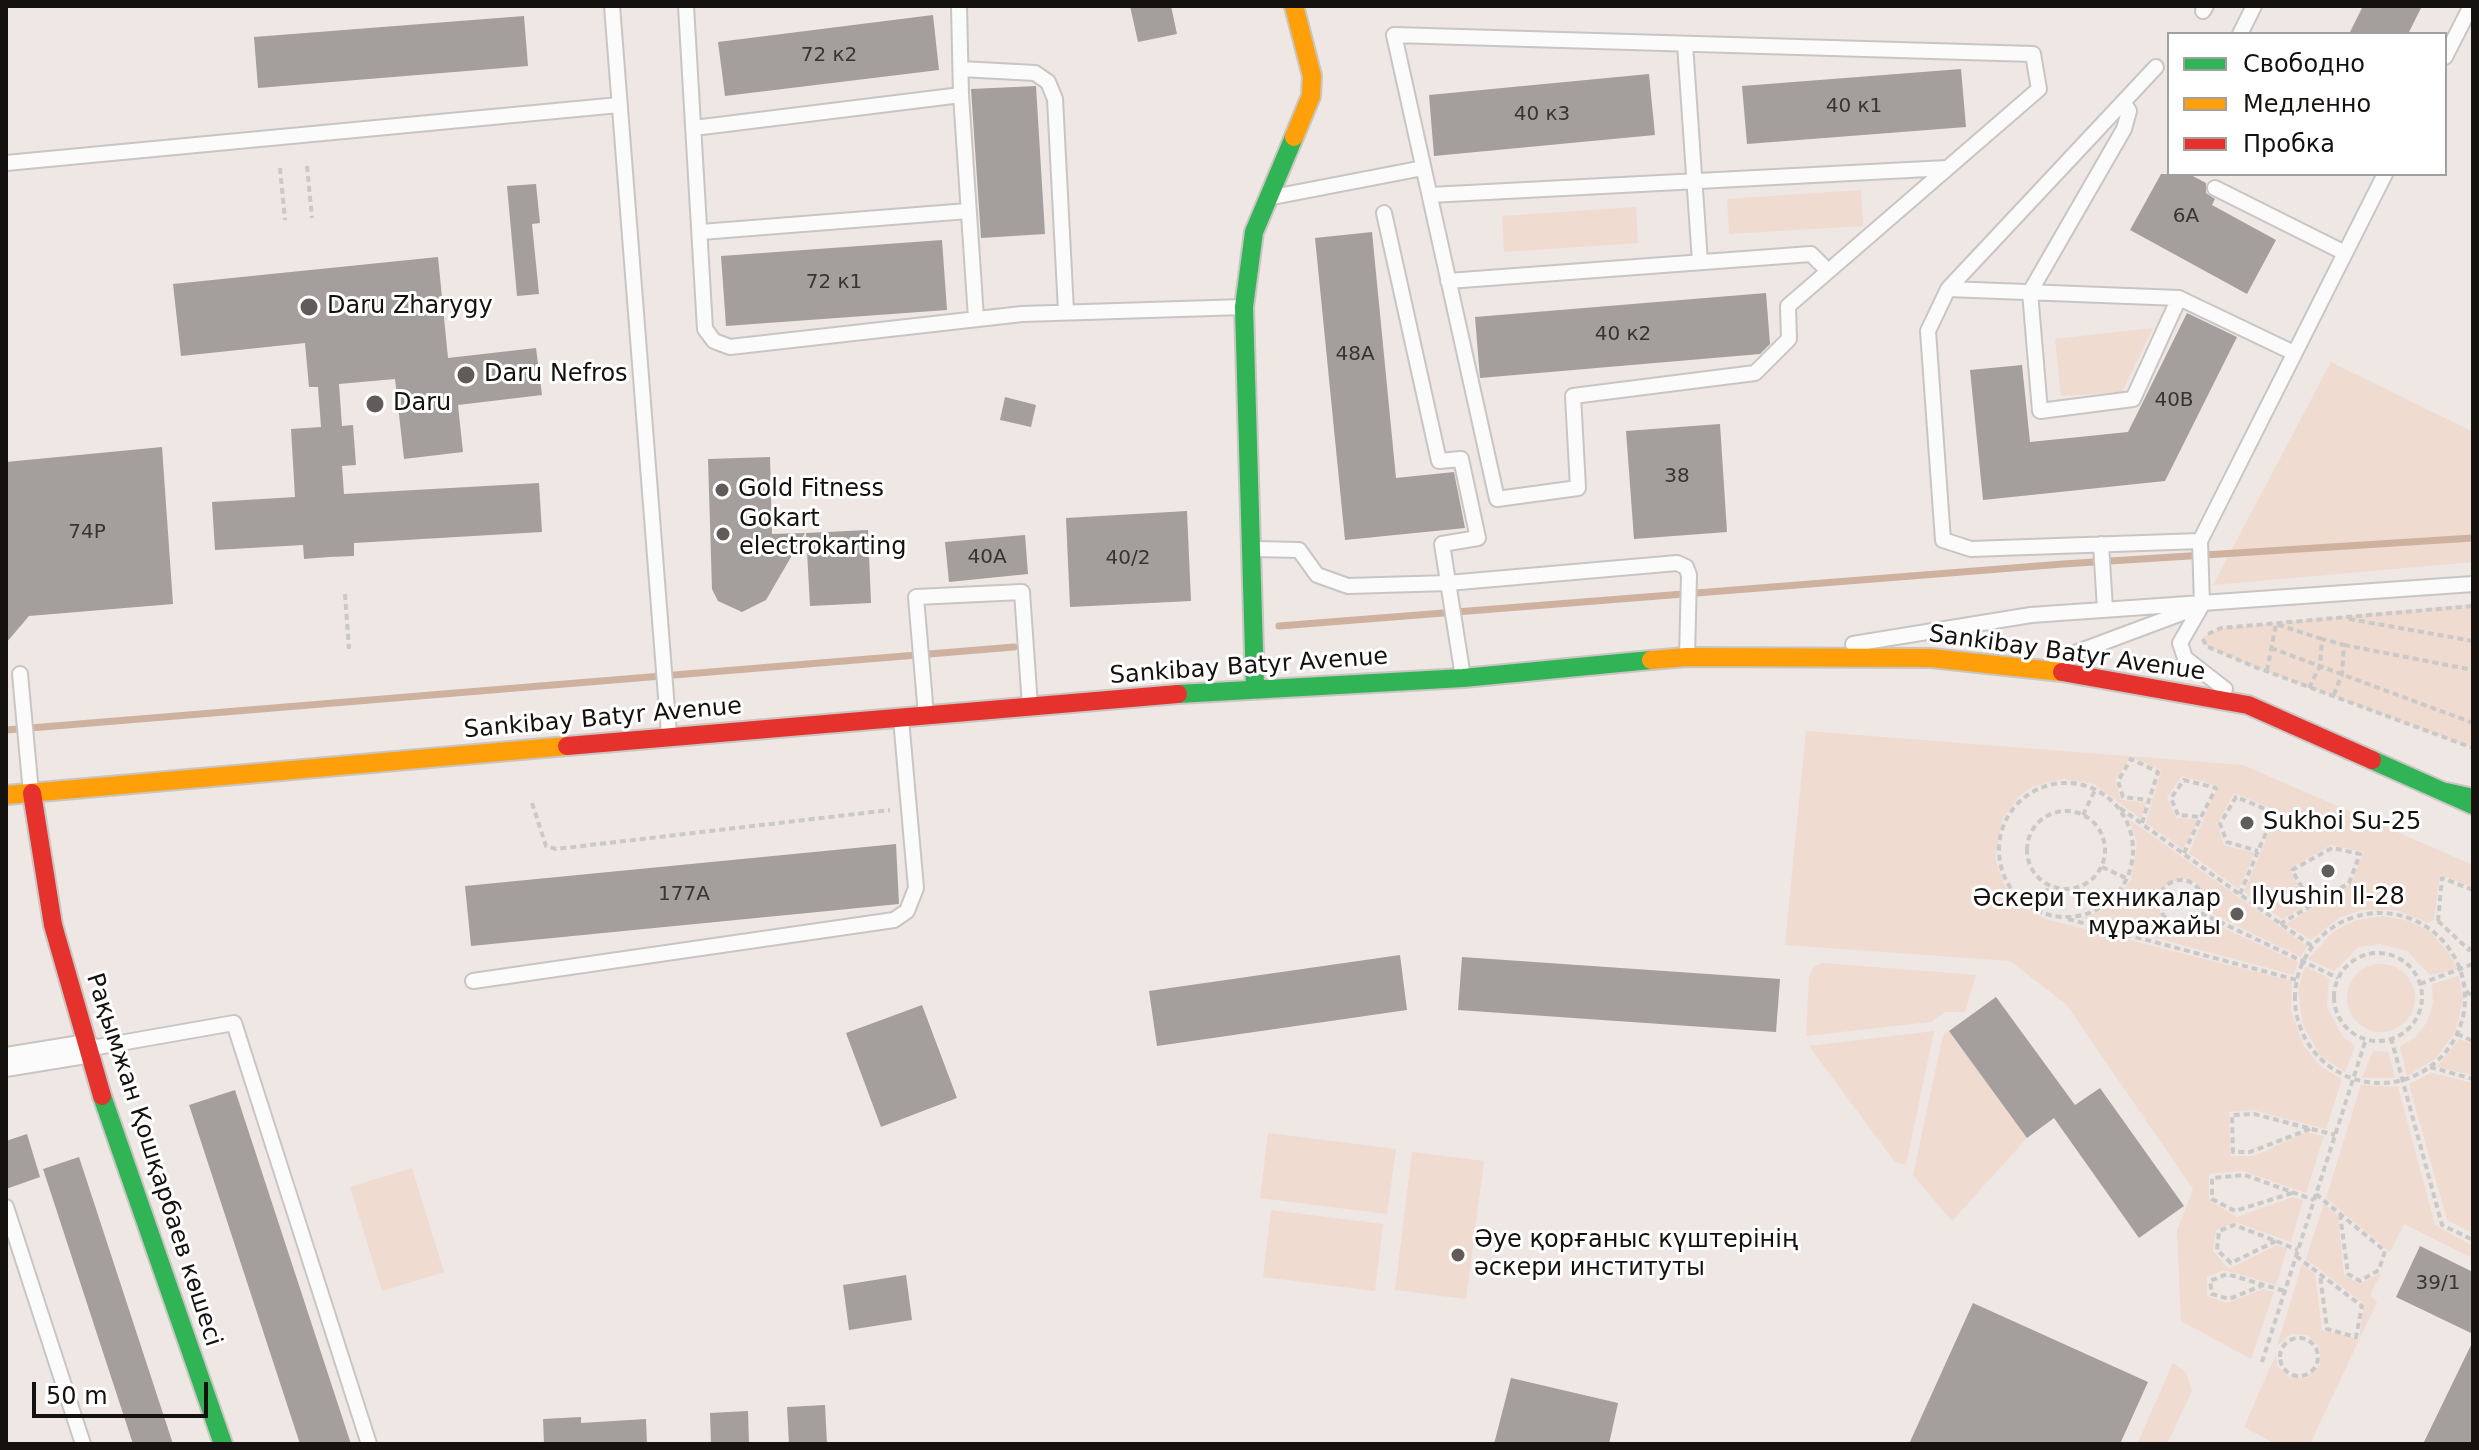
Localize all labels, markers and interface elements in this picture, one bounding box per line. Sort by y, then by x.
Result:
legend [2167,32,2447,176]
house number: 72 к2 [801,44,857,68]
text: Свободно [2243,50,2365,78]
text: Медленно [2243,90,2371,118]
house number: 40 к1 [1826,95,1882,119]
house number: 40 к3 [1514,103,1570,127]
text: Пробка [2243,130,2335,158]
house number: 6А [2173,205,2199,229]
house number: 72 к1 [806,271,862,295]
place label: Daru Zharygy [327,293,493,321]
marker: Daru Zharygy [298,296,320,318]
house number: 40 к2 [1595,323,1651,347]
house number: 48А [1335,343,1375,367]
place label: Daru Nefros [484,361,628,389]
marker: Daru Nefros [455,364,477,386]
house number: 40В [2154,389,2194,413]
place label: Daru [393,390,451,418]
marker: Daru [364,393,386,415]
house number: 38 [1664,465,1690,489]
place label: Gold Fitness [738,476,884,504]
marker: Gold Fitness [713,481,731,499]
place label: Gokart electrokarting [739,506,906,562]
house number: 74Р [68,521,106,545]
marker: Gokart electrokarting [714,525,732,543]
house number: 40А [967,546,1007,570]
house number: 40/2 [1106,547,1150,571]
street label: Sankibay Batyr Avenue [1927,620,2207,688]
street label: Sankibay Batyr Avenue [1109,643,1389,691]
street label: Sankibay Batyr Avenue [463,692,743,746]
place label: Sukhoi Su-25 [2263,809,2421,837]
marker: Sukhoi Su-25 [2238,814,2256,832]
marker: Ilyushin Il-28 [2319,862,2337,880]
house number: 177А [658,883,710,907]
place label: Ilyushin Il-28 [2251,884,2405,912]
place label: Әскери техникалар мұражайы [1972,886,2221,942]
marker: Әскери техникалар мұражайы [2228,905,2246,923]
street label: Рақымжан Қошқарбаев көшесі [79,970,227,1350]
place label: Әуе қорғаныс күштерінің әскери институты [1474,1227,1798,1283]
marker: Әуе қорғаныс күштерінің әскери институты [1449,1246,1467,1264]
house number: 39/1 [2416,1272,2460,1296]
scale bar [36,1366,212,1416]
text: 50 m [46,1382,108,1410]

